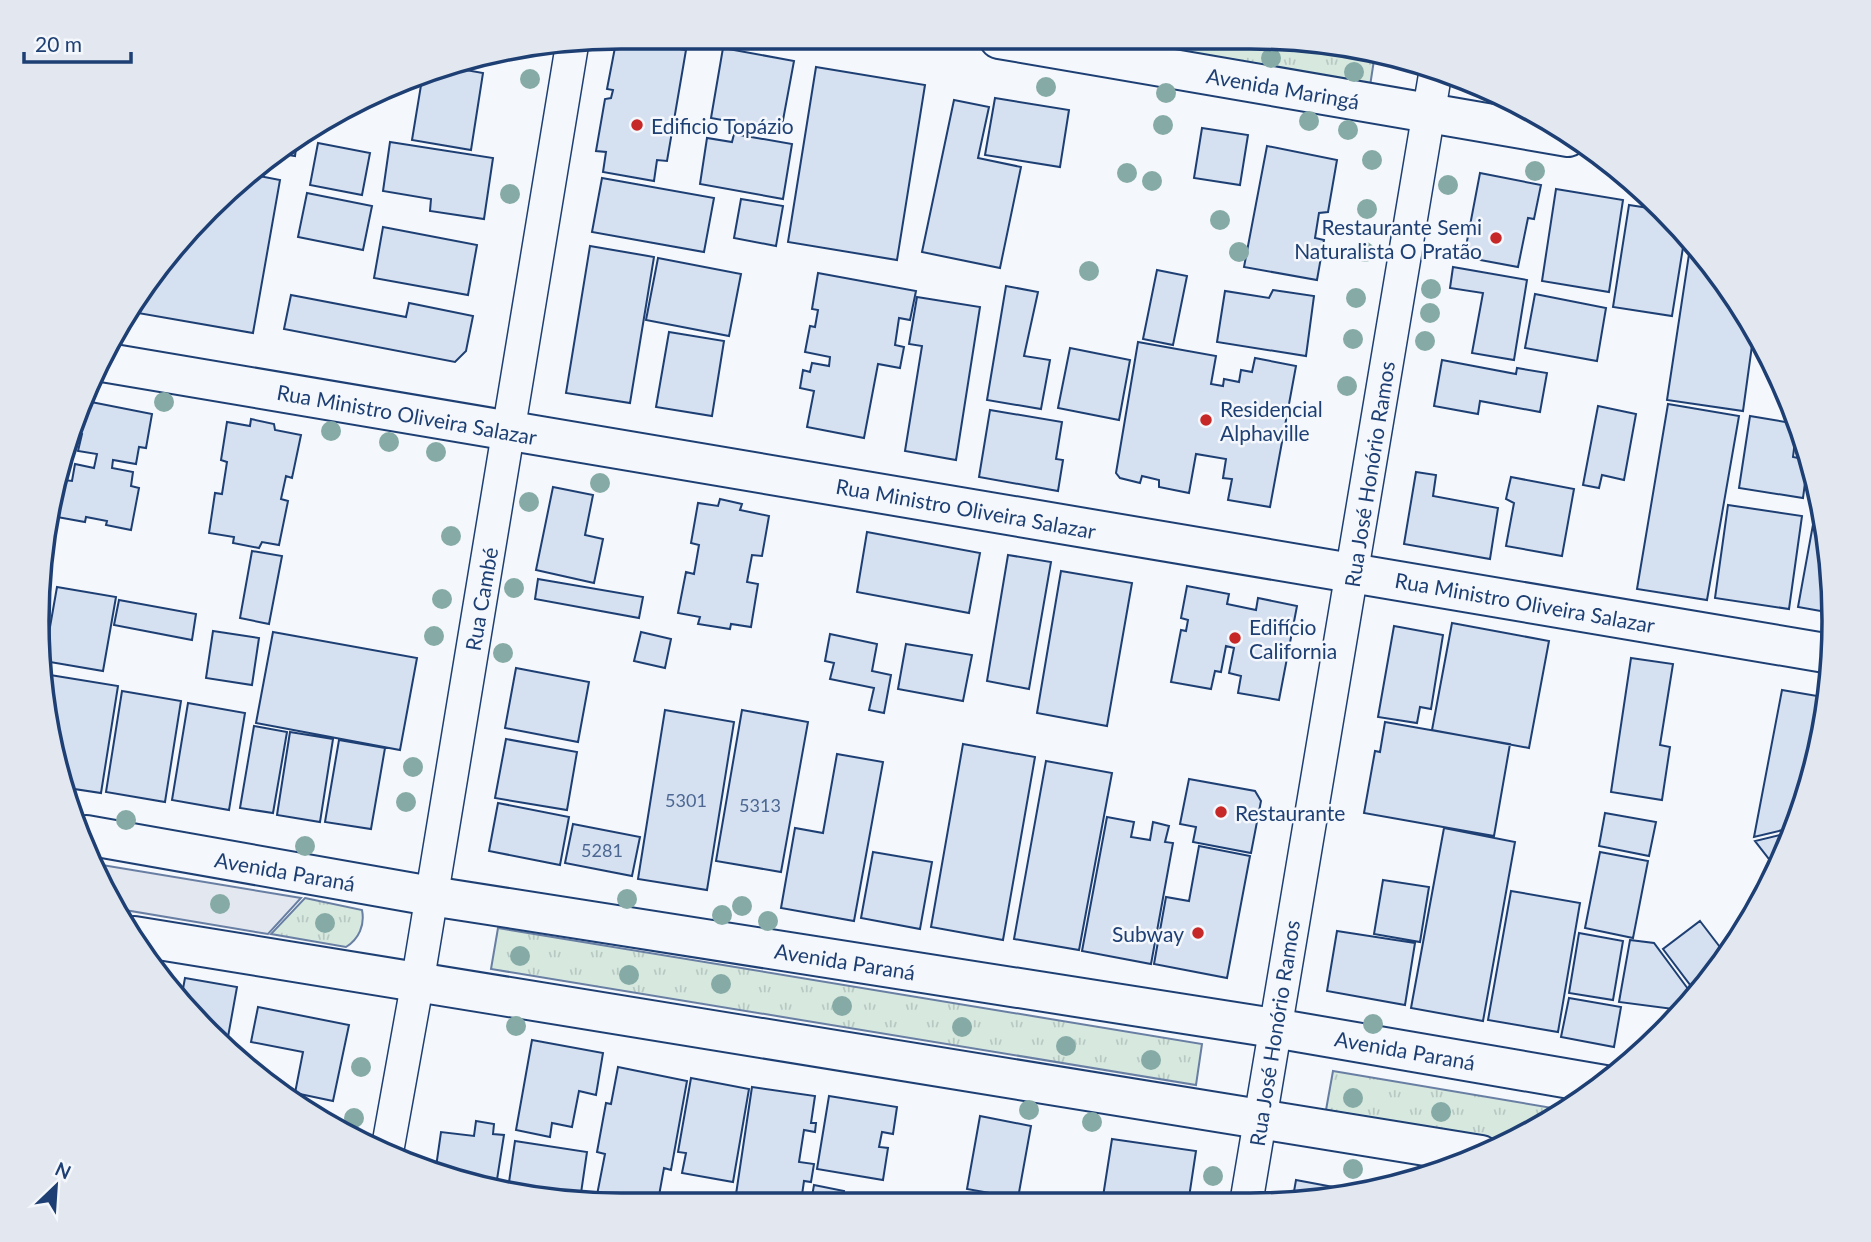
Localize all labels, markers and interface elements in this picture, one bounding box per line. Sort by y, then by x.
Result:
scale bar [24,21,131,65]
text: 20 m [35,31,82,56]
street label: Avenida Maringá [1205,62,1361,114]
place label: Edificio Topázio [651,113,794,138]
marker: Edificio Topázio [629,117,645,133]
place label: Restaurante Semi Naturalista O Pratão [1294,214,1482,263]
marker: Restaurante Semi Naturalista O Pratão [1488,230,1504,246]
street label: Rua José Honório Ramos [1339,359,1399,589]
street label: Rua Ministro Oliveira Salazar [275,379,539,449]
place label: Residencial Alphaville [1220,396,1323,445]
marker: Residencial Alphaville [1198,412,1214,428]
street label: Rua Ministro Oliveira Salazar [834,473,1098,543]
street label: Rua Cambé [460,545,502,653]
street label: Rua Ministro Oliveira Salazar [1393,567,1657,637]
place label: Edifício California [1249,614,1337,663]
marker: Edifício California [1227,630,1243,646]
house number: 5301 [665,789,707,811]
house number: 5313 [739,794,781,816]
place label: Restaurante [1235,800,1345,825]
marker: Restaurante [1213,804,1229,820]
house number: 5281 [581,839,623,861]
street label: Avenida Paraná [213,846,357,896]
street label: Rua José Honório Ramos [1244,918,1304,1148]
place label: Subway [1112,921,1184,946]
marker: Subway [1190,925,1206,941]
street label: Avenida Paraná [773,938,917,984]
street label: Avenida Paraná [1333,1025,1477,1075]
north arrow [21,1151,91,1221]
text: N [52,1157,75,1184]

